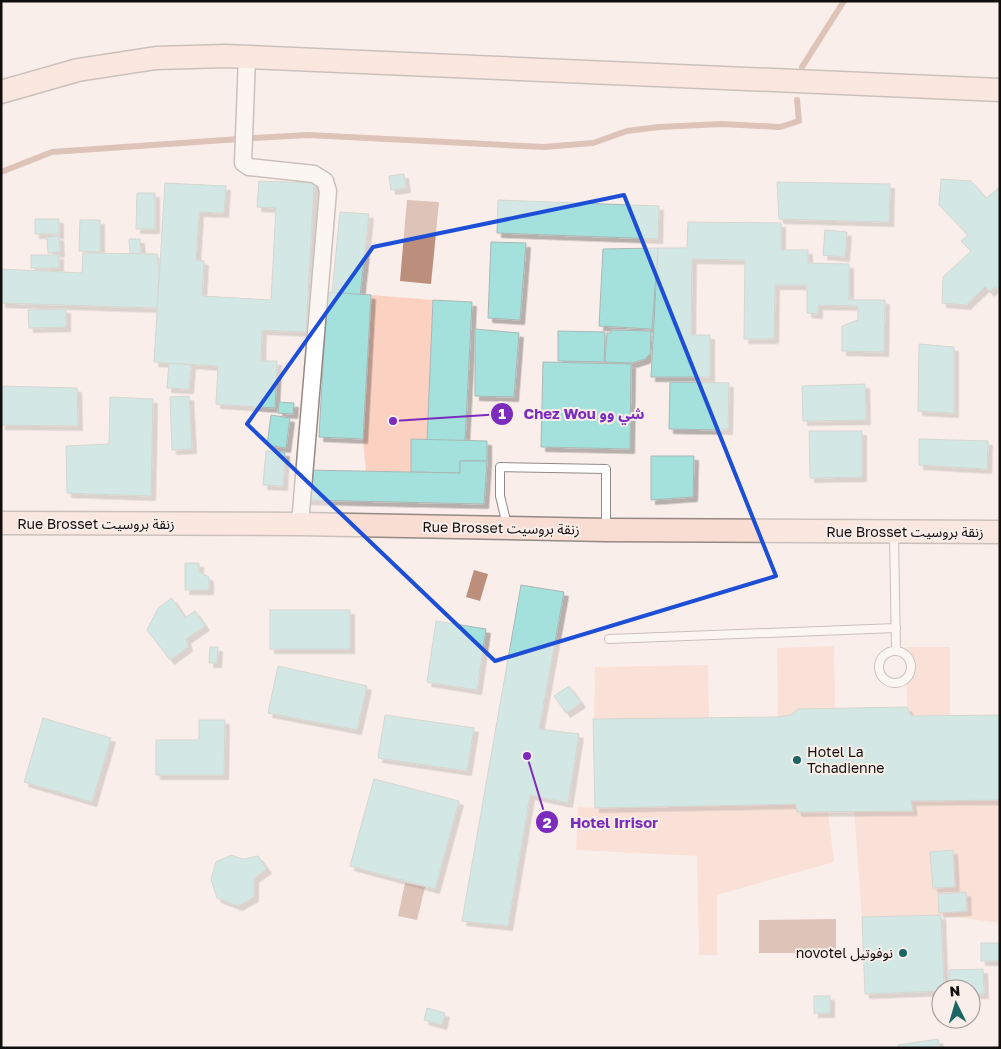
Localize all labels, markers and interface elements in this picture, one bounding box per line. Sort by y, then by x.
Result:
callout: Chez Wou شي وو [489,399,655,429]
text: 1 [498,404,506,422]
text: Chez Wou شي وو [524,404,644,425]
street label: Rue Brosset زنقة بروسيت [17,515,175,533]
street label: Rue Brosset زنقة بروسيت [422,518,580,538]
street label: Rue Brosset زنقة بروسيت [826,523,984,541]
place label: Hotel La Tchadienne [807,743,884,776]
marker: Hotel La Tchadienne [791,754,803,766]
callout: Hotel Irrisor [535,807,668,837]
text: 2 [542,813,552,831]
text: Hotel Irrisor [570,813,658,831]
place label: novotel نوفوتيل [796,944,893,962]
marker: novotel نوفوتيل [897,947,909,959]
north arrow [931,979,981,1029]
text: N [949,982,961,999]

